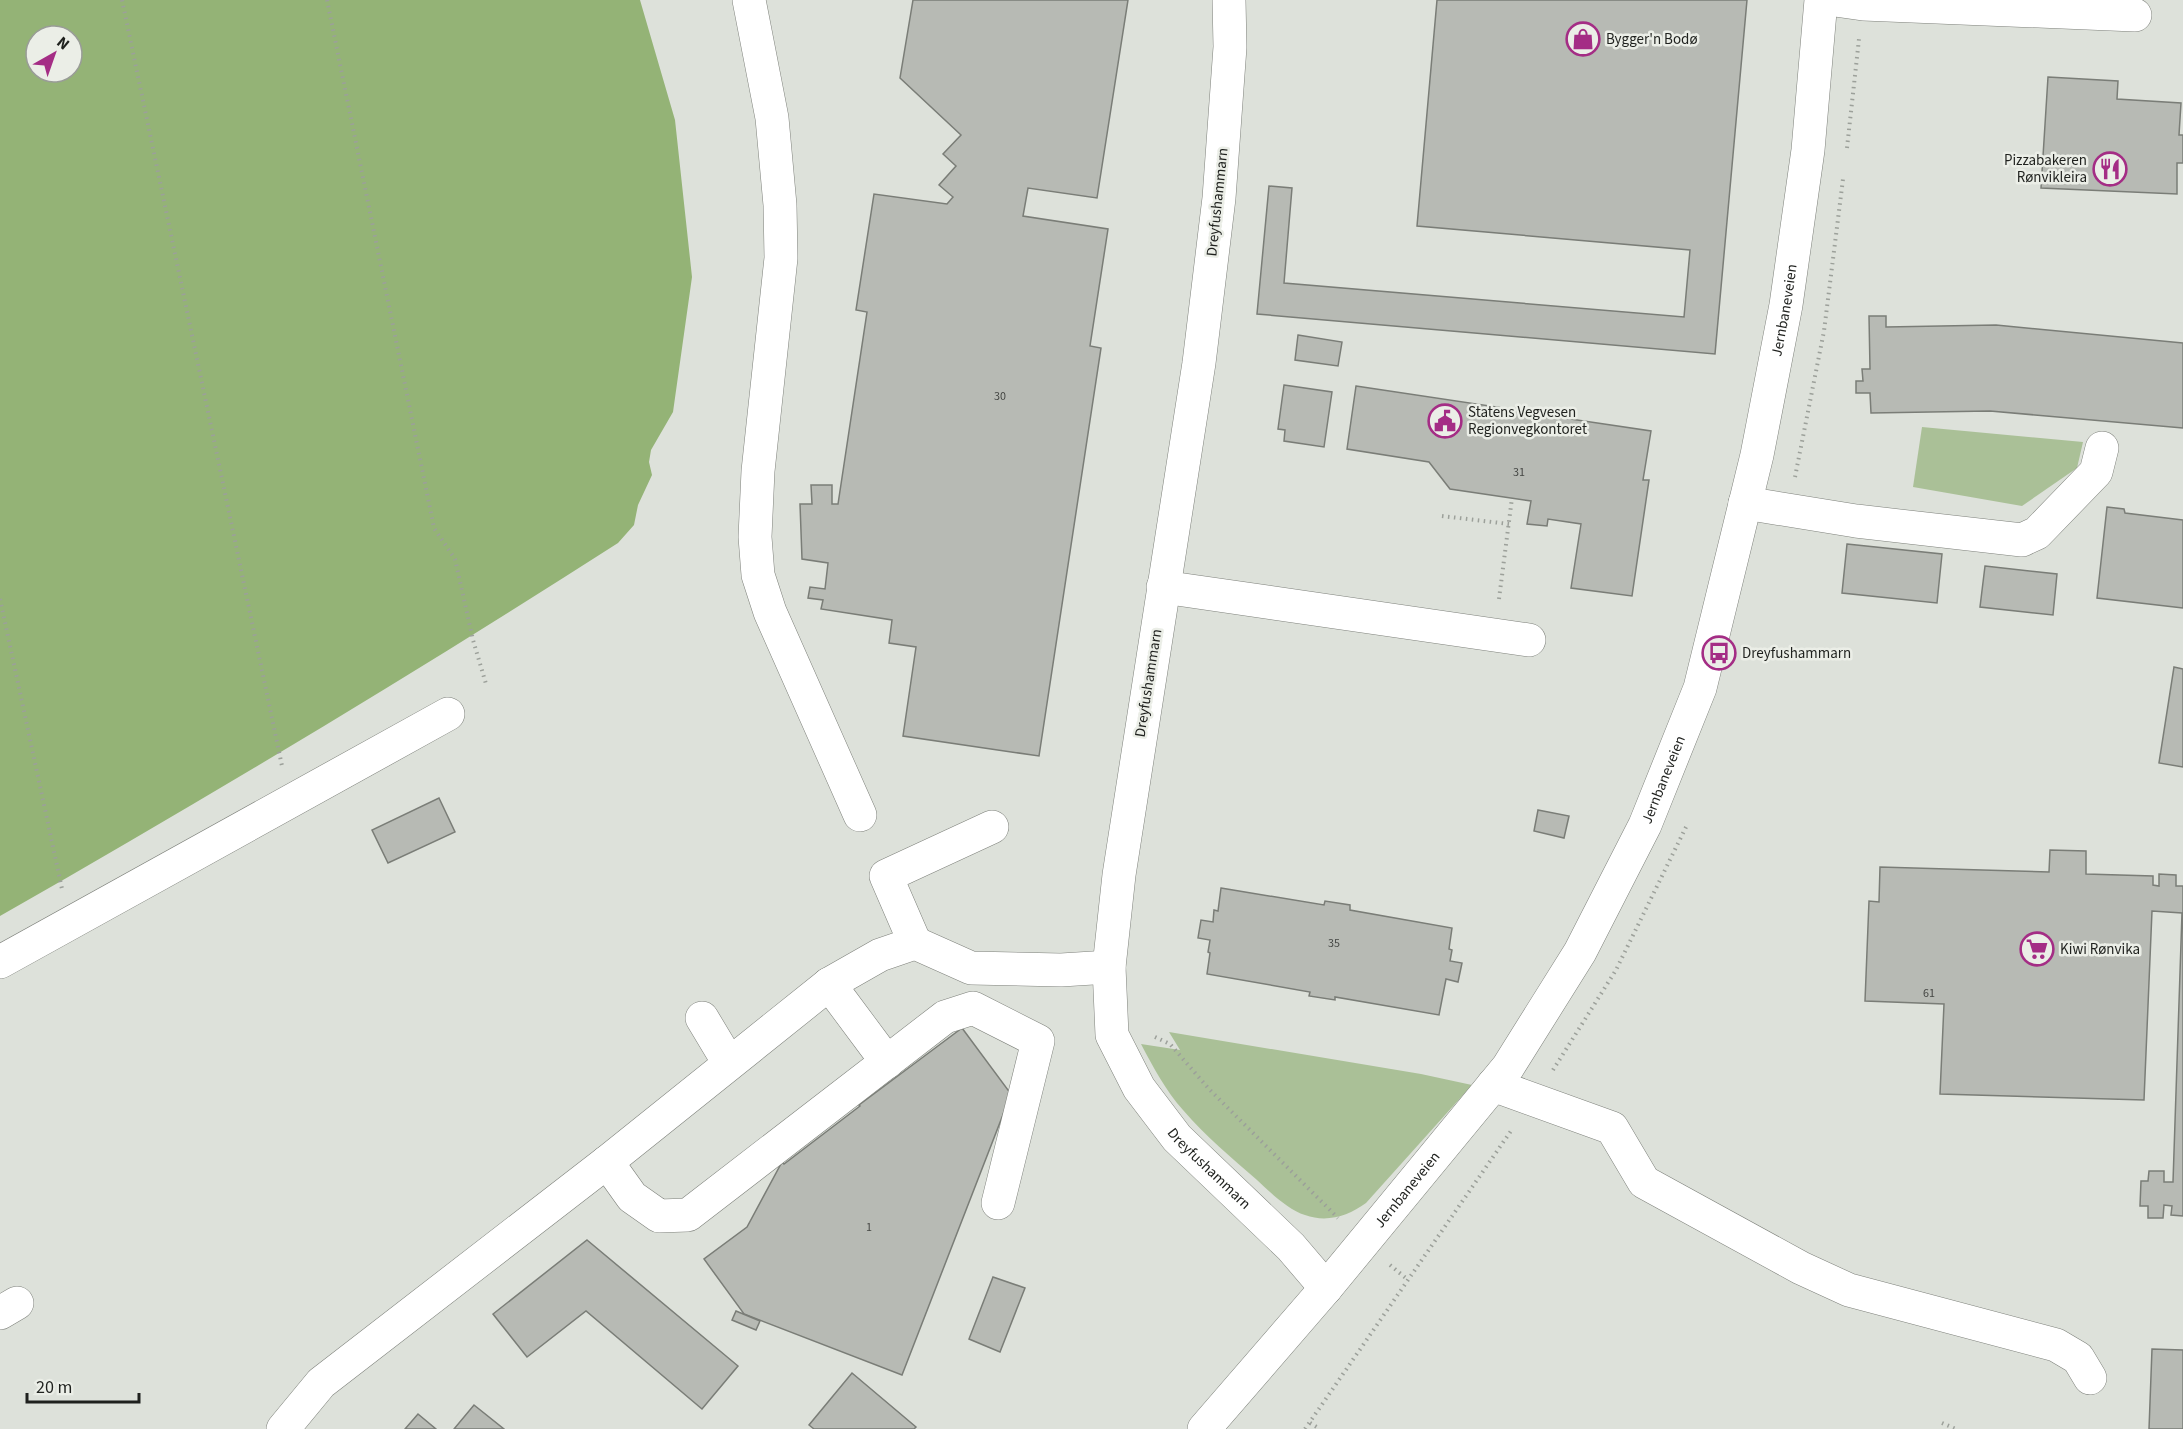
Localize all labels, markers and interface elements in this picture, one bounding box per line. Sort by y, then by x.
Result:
shop icon: Bygger'n Bodø [1565,21,1601,57]
north arrow [24,24,84,84]
place label: Bygger'n Bodø [1606,29,1698,50]
text: N [52,31,74,55]
street label: Dreyfushammarn [1201,147,1234,257]
place label: Pizzabakeren Rønvikleira [2004,150,2087,188]
restaurant icon: Pizzabakeren Rønvikleira [2092,151,2128,187]
street label: Jernbaneveien [1766,263,1803,358]
house number: 30 [994,388,1006,405]
place label: Statens Vegvesen Regionvegkontoret [1468,402,1587,440]
public building icon: Statens Vegvesen Regionvegkontoret [1427,403,1463,439]
house number: 31 [1513,464,1525,481]
street label: Dreyfushammarn [1130,628,1167,739]
bus stop icon: Dreyfushammarn [1701,635,1737,671]
place label: Dreyfushammarn [1742,643,1851,664]
street label: Jernbaneveien [1637,733,1691,827]
supermarket icon: Kiwi Rønvika [2019,931,2055,967]
house number: 35 [1328,935,1340,952]
place label: Kiwi Rønvika [2060,939,2140,960]
house number: 61 [1923,985,1935,1002]
street label: Dreyfushammarn [1162,1124,1255,1214]
street label: Jernbaneveien [1370,1147,1445,1233]
house number: 1 [866,1219,872,1236]
scale bar [27,1366,140,1404]
text: 20 m [36,1375,72,1400]

